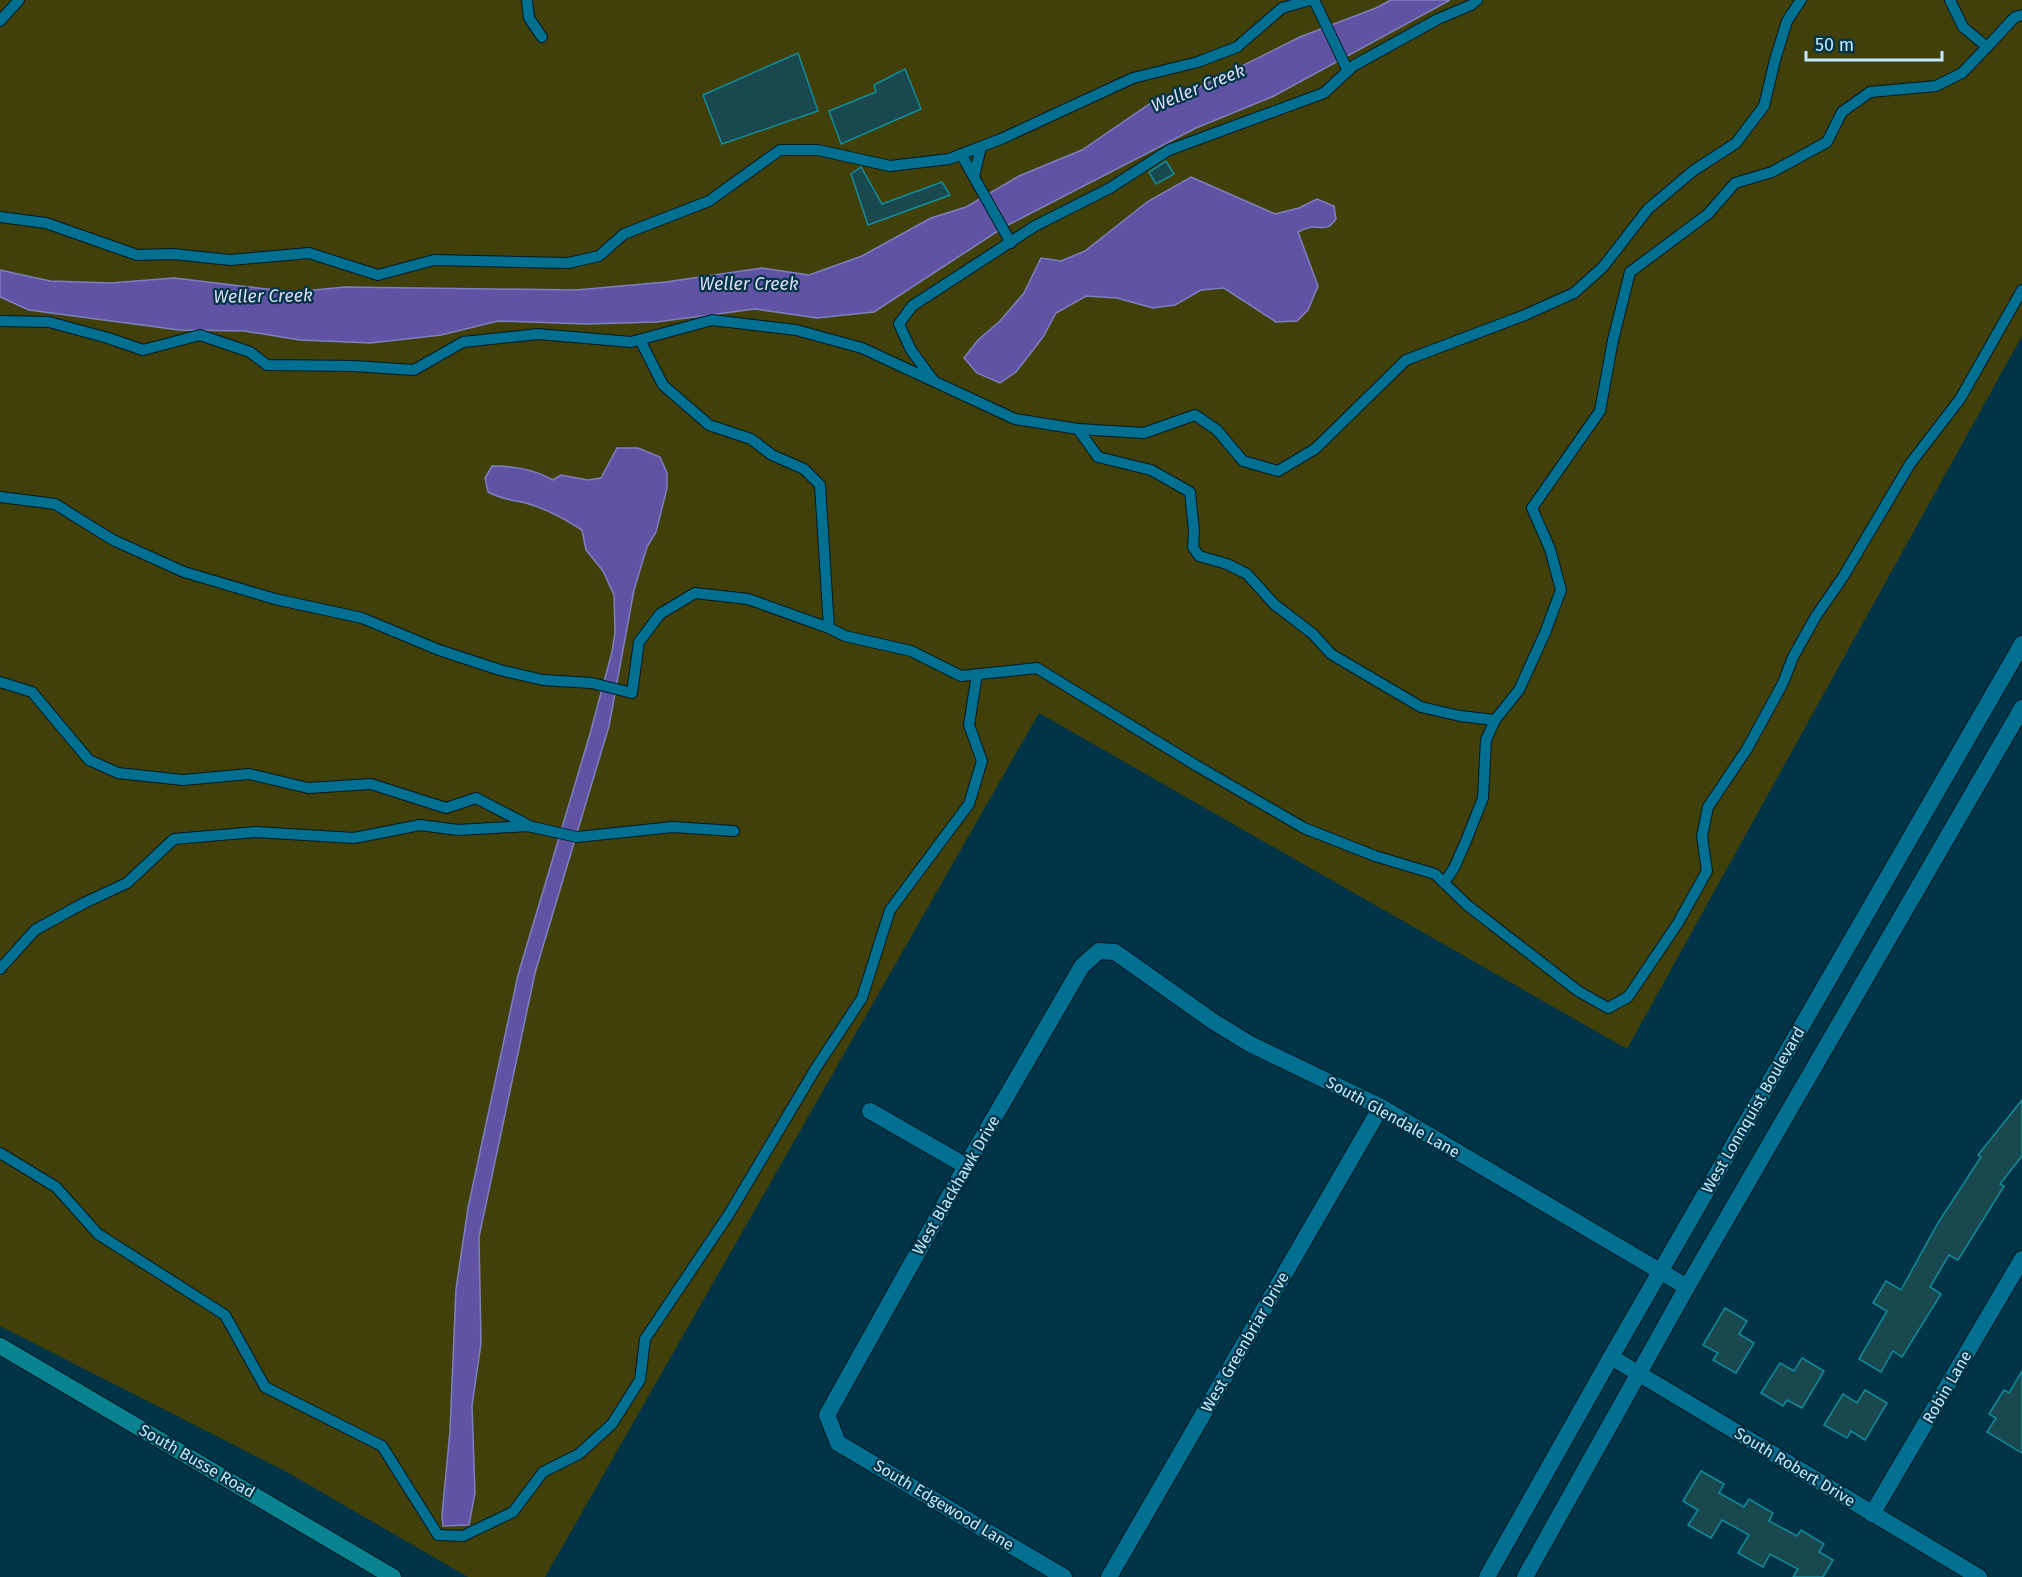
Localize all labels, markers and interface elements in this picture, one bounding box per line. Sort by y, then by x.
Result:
scale bar [1806,24,1942,62]
text: 50 m [1815,34,1854,56]
water label: Weller Creek [1148,59,1248,117]
water label: Weller Creek [699,273,799,295]
water label: Weller Creek [213,284,313,308]
street label: West Lonnquist Boulevard [1698,1023,1808,1197]
street label: South Glendale Lane [1323,1072,1463,1162]
street label: West Blackhawk Drive [908,1112,1004,1258]
street label: West Greenbriar Drive [1197,1269,1293,1415]
street label: Robin Lane [1919,1347,1975,1427]
street label: South Busse Road [136,1420,258,1502]
street label: South Robert Drive [1731,1423,1859,1511]
street label: South Edgewood Lane [871,1456,1017,1554]

